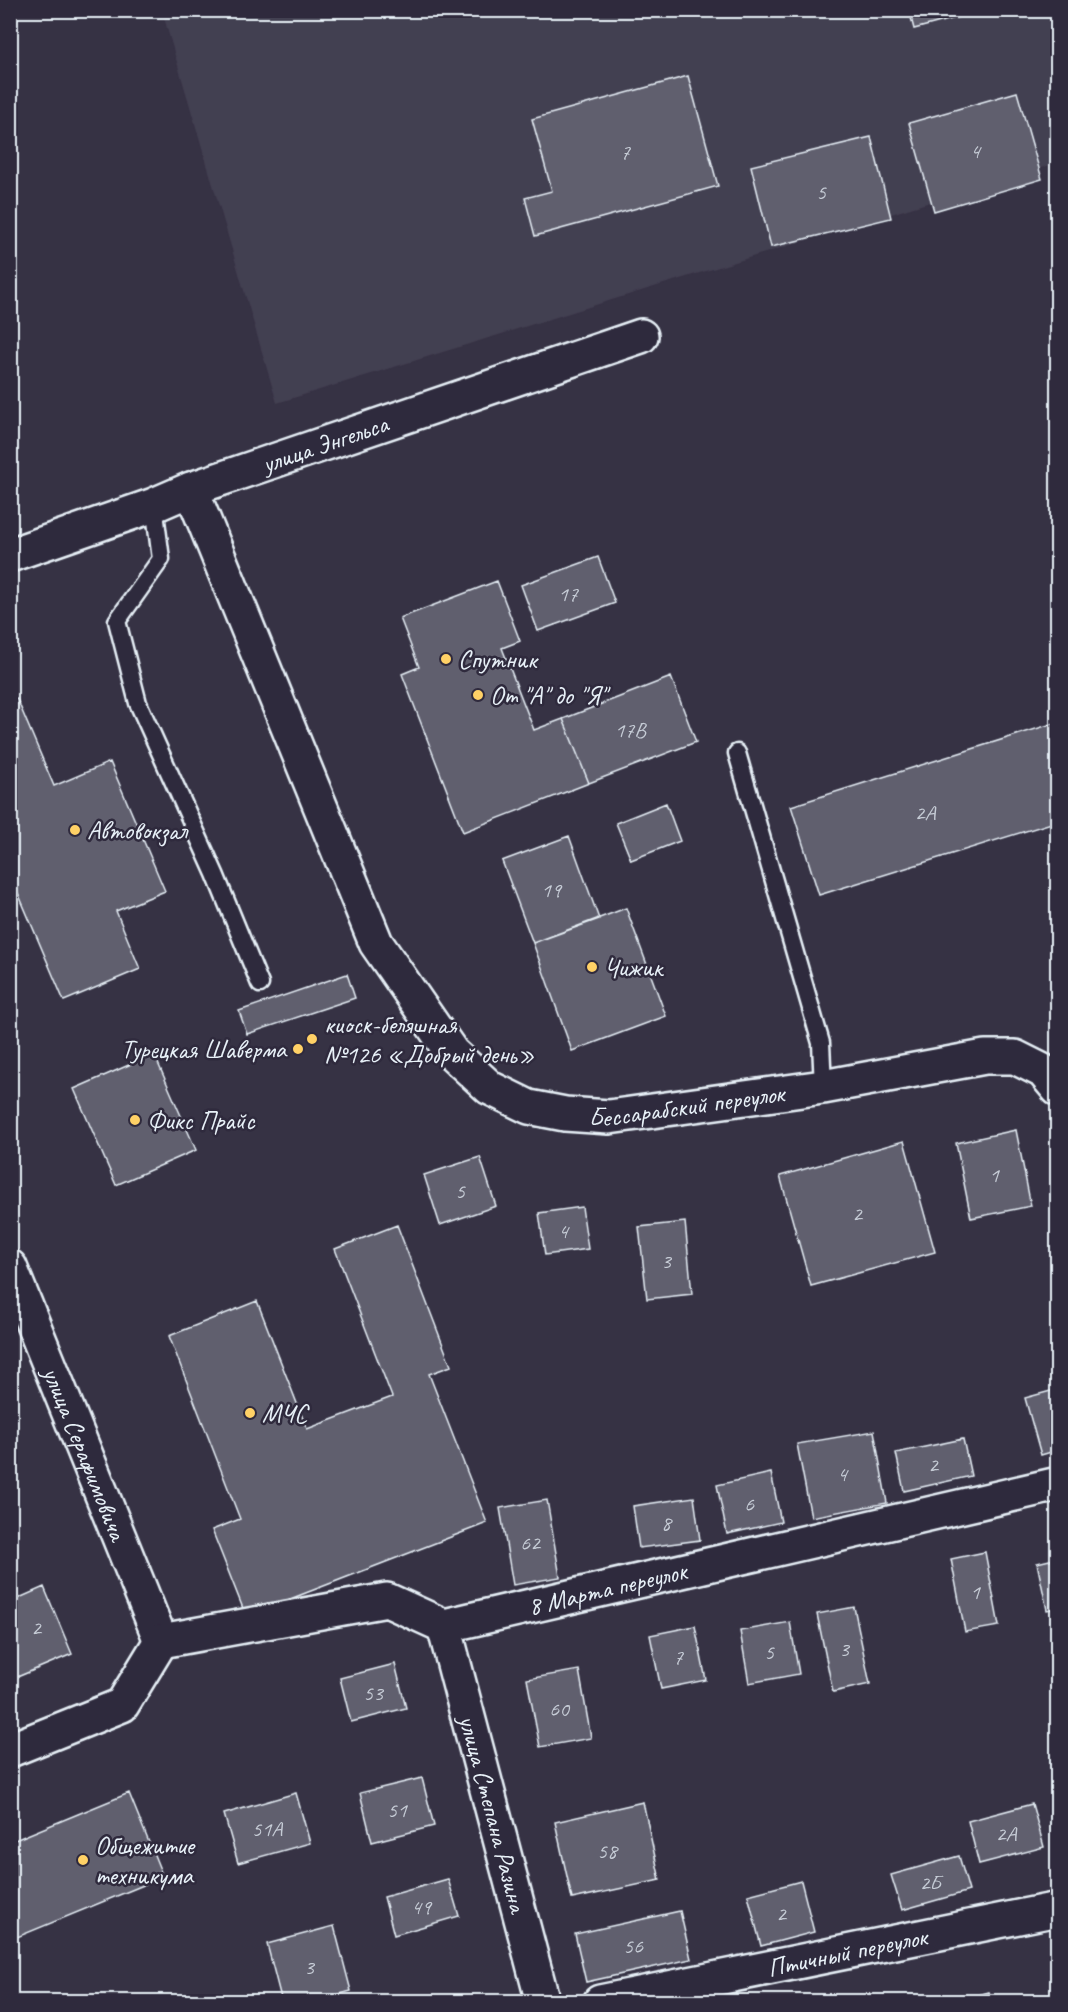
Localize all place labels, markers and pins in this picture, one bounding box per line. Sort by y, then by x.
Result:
place label: Спутник [458,643,539,676]
marker: Спутник [439,652,453,666]
place label: От "А" до "Я" [490,679,611,712]
marker: От "А" до "Я" [471,688,485,702]
place label: Автовокзал [87,814,189,847]
marker: Автовокзал [68,823,82,837]
place label: Чижик [604,951,665,984]
marker: Чижик [585,960,599,974]
place label: киоск-беляшная №126 «Добрый день» [324,1008,535,1071]
marker: киоск-беляшная №126 «Добрый день» [305,1032,319,1046]
place label: Турецкая Шаверма [121,1033,288,1066]
marker: Турецкая Шаверма [291,1042,305,1056]
place label: Фикс Прайс [147,1104,256,1137]
marker: Фикс Прайс [128,1113,142,1127]
place label: МЧС [262,1397,311,1430]
marker: МЧС [243,1406,257,1420]
place label: Общежитие техникума [95,1829,197,1892]
marker: Общежитие техникума [76,1853,90,1867]

